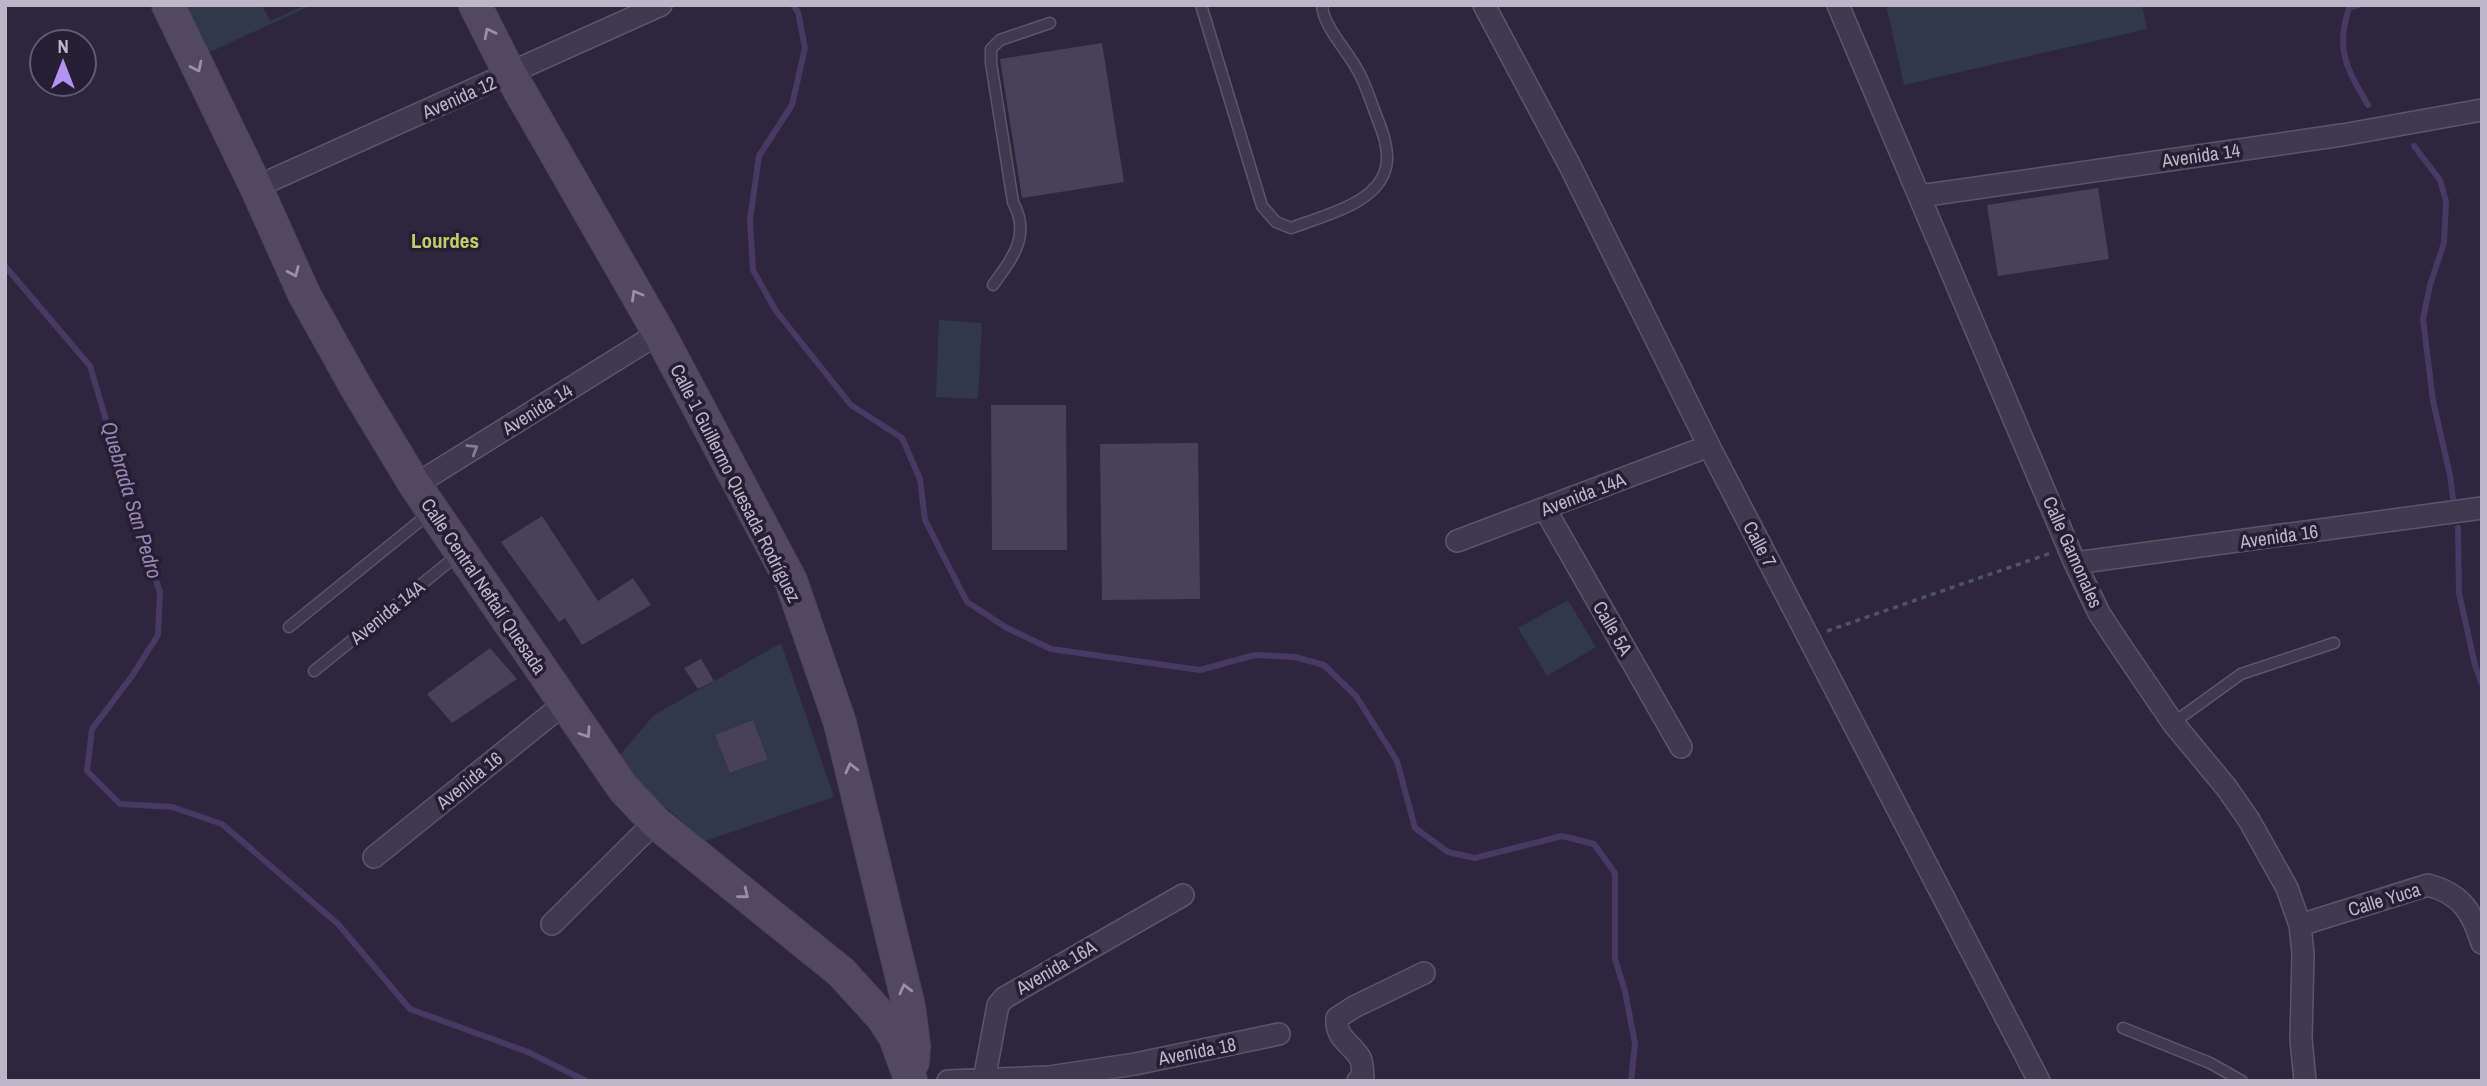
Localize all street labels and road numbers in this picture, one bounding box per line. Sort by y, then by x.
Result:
street label: Avenida 12 [417,69,500,125]
street label: Avenida 14 [2159,137,2242,173]
street label: Calle 1 Guillermo Quesada Rodríguez [664,359,808,607]
street label: Avenida 14 [496,377,577,441]
street label: Avenida 14A [1536,466,1630,522]
street label: Calle Gamonales [2037,492,2109,612]
street label: Calle Central Neftalí Quesada [415,493,553,679]
street label: Calle 7 [1737,516,1783,572]
street label: Avenida 16 [2237,518,2320,554]
street label: Avenida 14A [343,574,430,651]
street label: Calle 5A [1587,596,1639,661]
street label: Avenida 16 [430,745,508,815]
street label: Calle Yuca [2345,876,2424,922]
street label: Avenida 16A [1010,933,1102,1001]
street label: Avenida 18 [1155,1031,1238,1071]

